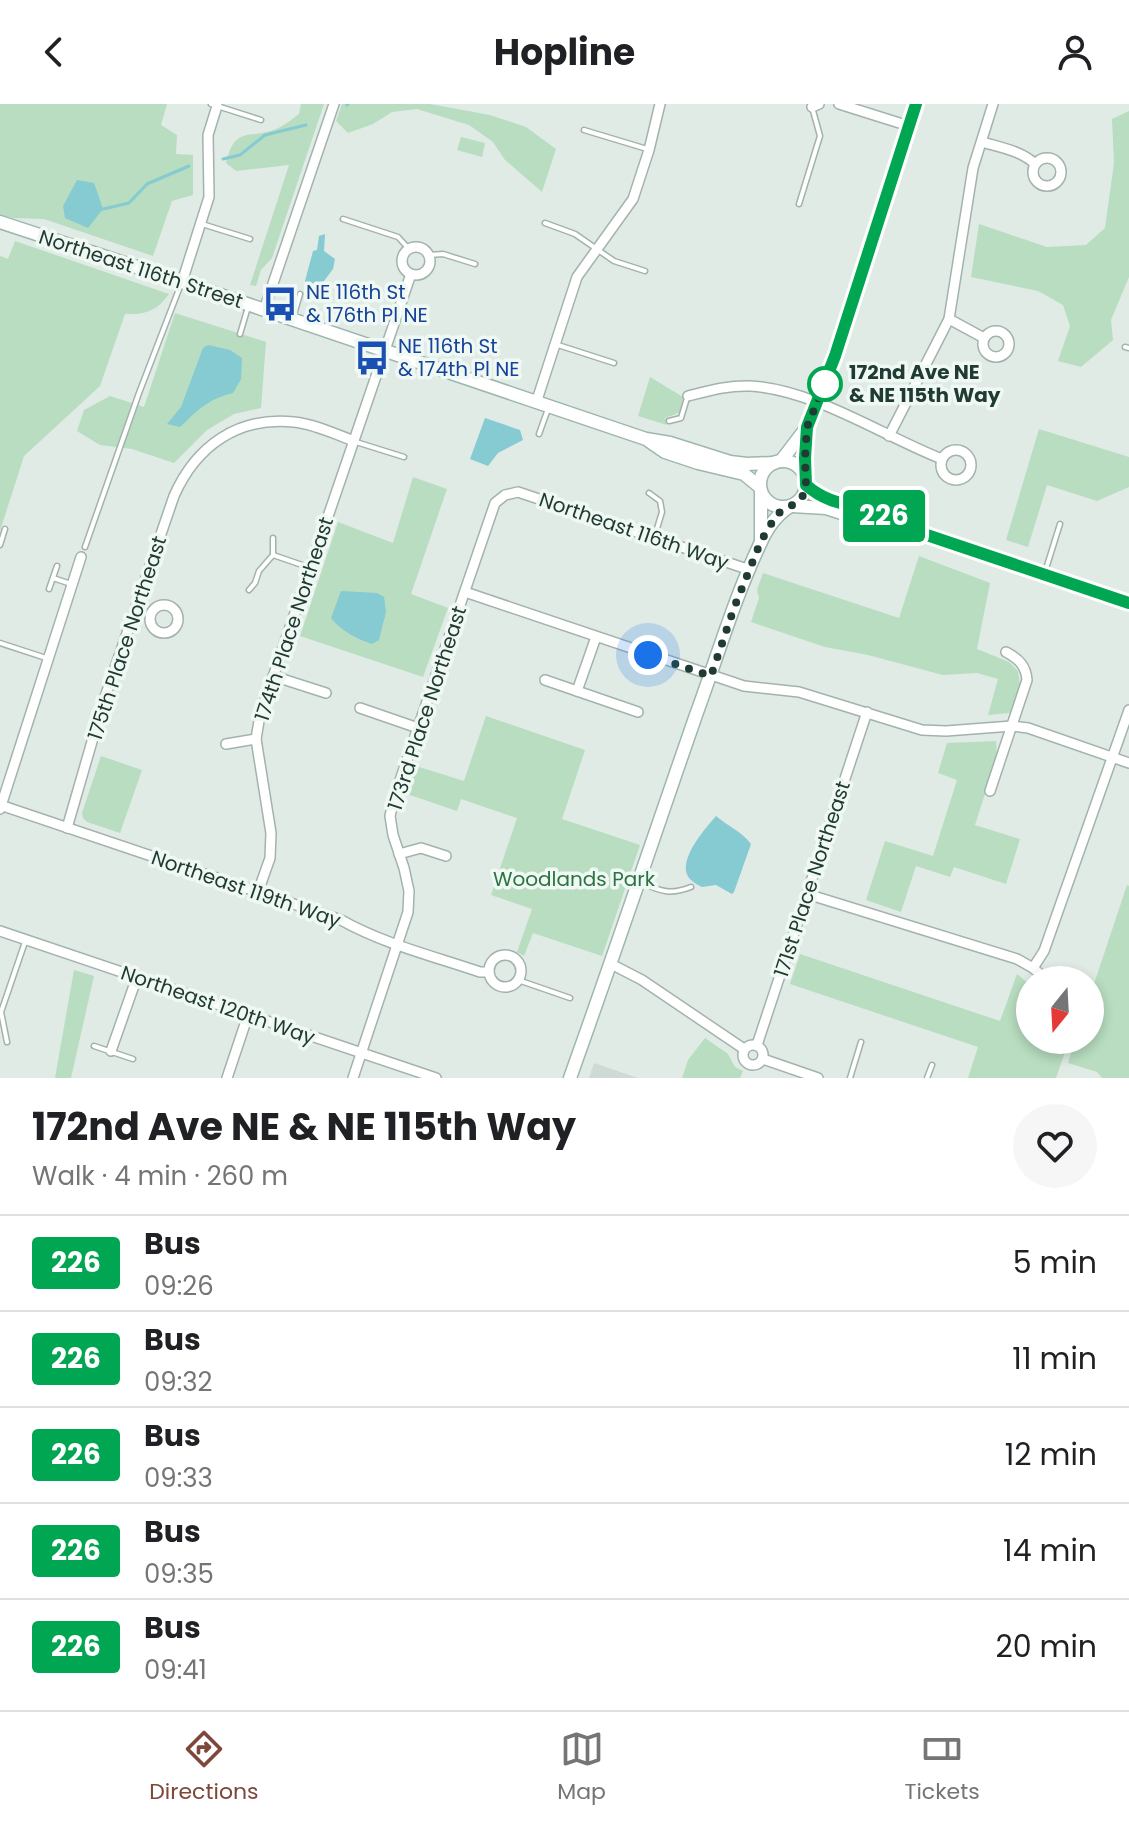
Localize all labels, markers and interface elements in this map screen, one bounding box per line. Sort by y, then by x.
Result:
text: Hopline [494,27,635,78]
icon: back [32,30,76,74]
icon: person [1053,30,1097,74]
street label: Northeast 116th Street [35,223,247,315]
place label: NE 116th St & 176th Pl NE [306,278,428,329]
bus stop icon: NE 116th St & 176th Pl NE [261,285,299,323]
place label: NE 116th St & 174th Pl NE [398,332,520,383]
bus stop icon: NE 116th St & 174th Pl NE [353,339,391,377]
place label: 172nd Ave NE & NE 115th Way [849,358,1001,409]
marker: 172nd Ave NE & NE 115th Way [808,367,842,401]
street label: Northeast 116th Way [536,485,732,577]
line badge: 226 [838,490,930,542]
text: 226 [859,496,909,535]
street label: 174th Place Northeast [248,513,340,725]
street label: 175th Place Northeast [81,532,173,744]
street label: 173rd Place Northeast [381,602,473,814]
your location [628,635,668,675]
street label: 171st Place Northeast [767,777,857,981]
street label: Northeast 119th Way [148,843,344,935]
park label: Woodlands Park [493,865,656,893]
street label: Northeast 120th Way [117,959,319,1051]
north arrow [1016,966,1104,1054]
map controls [1016,966,1104,1054]
text: 172nd Ave NE & NE 115th Way [32,1100,576,1153]
button: heart [1013,1104,1097,1188]
text: Walk · 4 min · 260 m [32,1158,288,1194]
text: Bus [144,1222,201,1265]
text: 5 min [1013,1241,1097,1284]
text: 226 [51,1243,101,1282]
text: 09:26 [144,1268,214,1304]
text: Bus [144,1318,201,1361]
text: 11 min [1012,1337,1097,1380]
text: 226 [51,1339,101,1378]
text: 09:32 [144,1364,213,1400]
text: Bus [144,1414,201,1457]
text: 12 min [1005,1433,1097,1476]
text: 226 [51,1435,101,1474]
text: 09:33 [144,1460,213,1496]
text: Bus [144,1510,201,1553]
text: 14 min [1003,1529,1097,1572]
text: 226 [51,1531,101,1570]
text: 09:35 [144,1556,214,1592]
text: Bus [144,1606,201,1649]
text: 20 min [995,1625,1097,1668]
text: 226 [51,1627,101,1666]
text: 09:41 [144,1652,207,1688]
tab: Directions [149,1727,259,1808]
tab: Map [557,1727,606,1808]
tab: Tickets [905,1727,980,1808]

